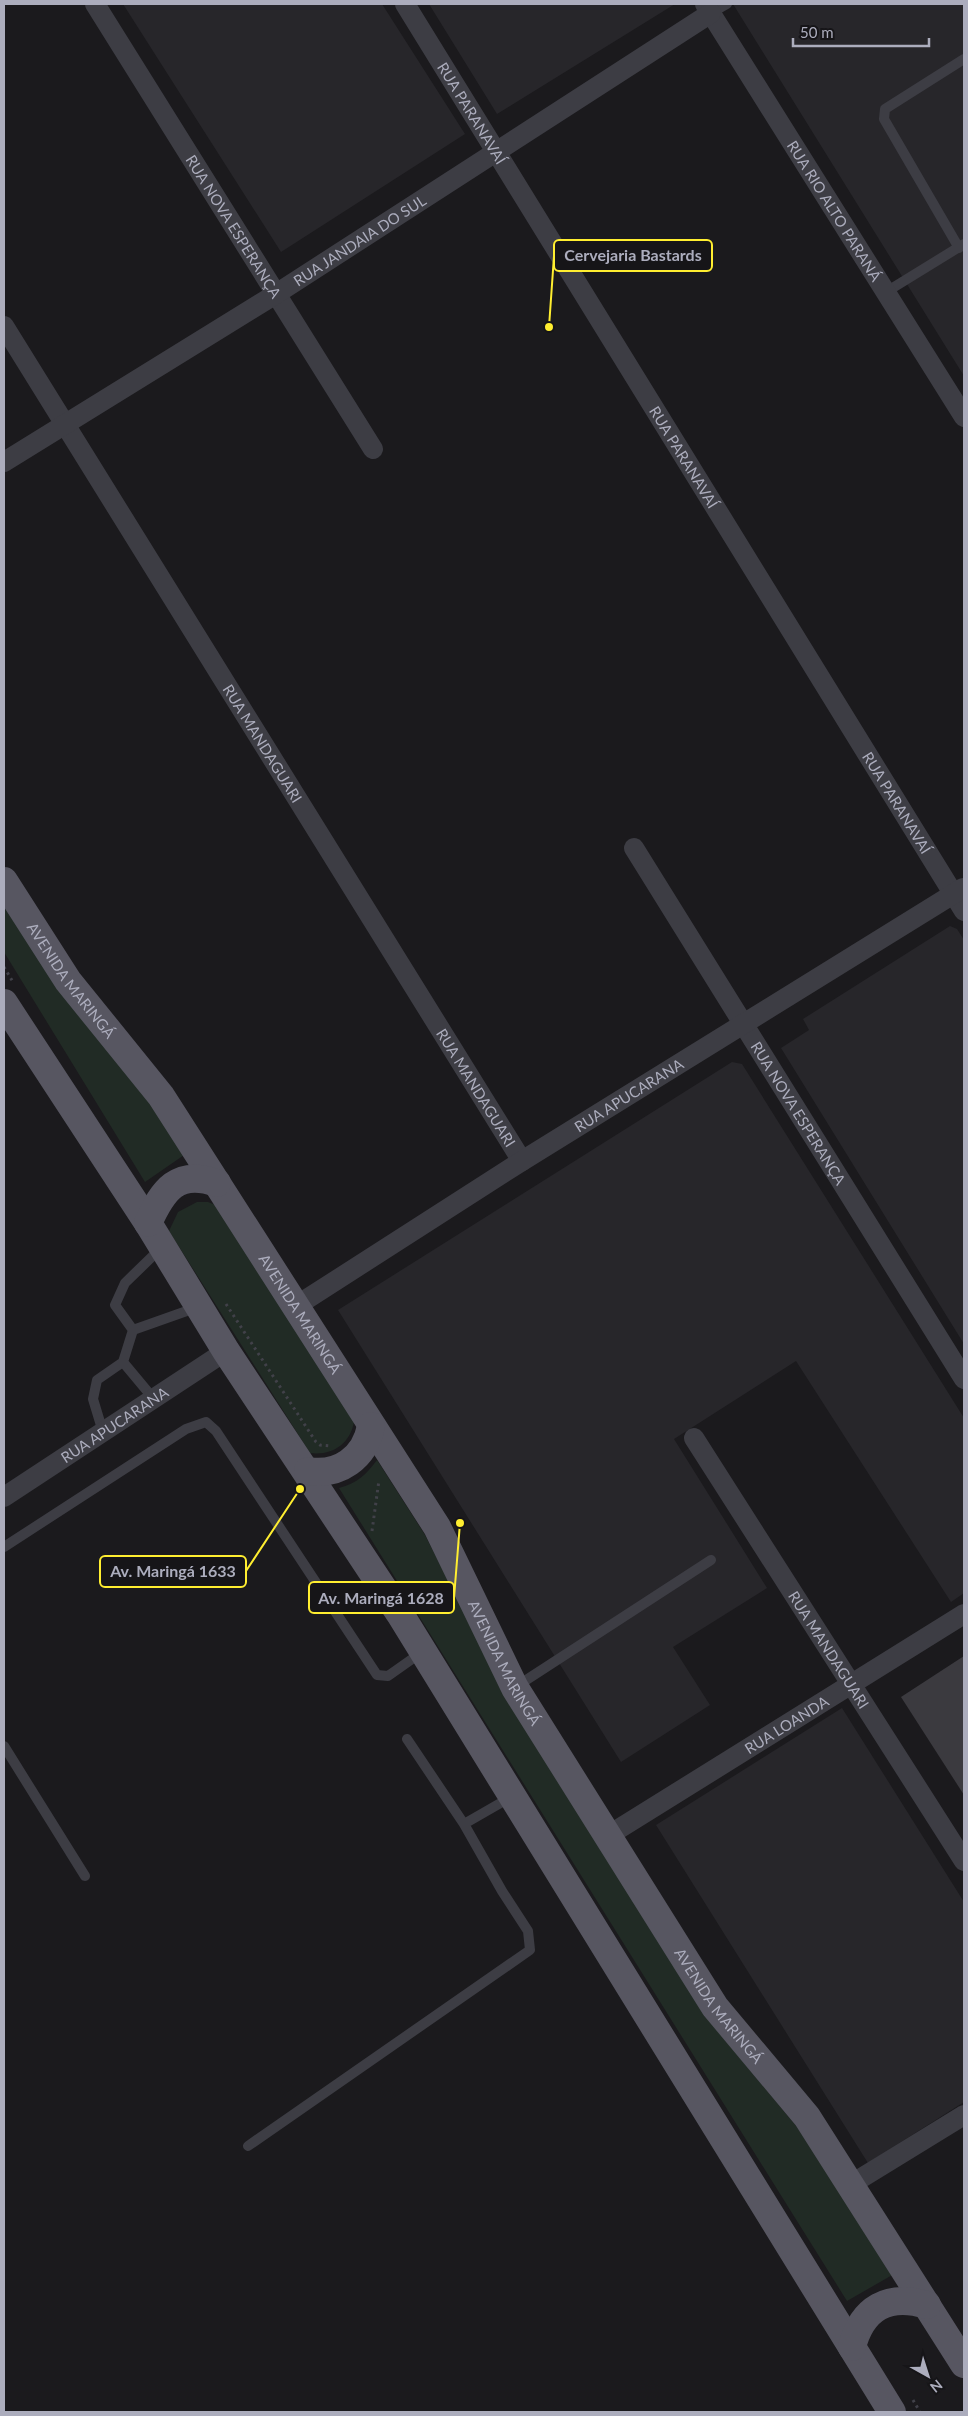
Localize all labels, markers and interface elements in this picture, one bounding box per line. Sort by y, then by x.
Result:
scale bar [793,15,929,47]
text: 50 m [800,23,834,41]
street label: RUA PARANAVAÍ [434,59,511,168]
street label: RUA RIO ALTO PARANÁ [784,137,886,285]
street label: RUA NOVA ESPERANÇA [182,151,286,302]
street label: RUA JANDAIA DO SUL [290,191,429,290]
callout: Cervejaria Bastards [554,240,712,271]
text: Cervejaria Bastards [564,245,702,264]
street label: RUA PARANAVAÍ [646,403,723,512]
street label: RUA MANDAGUARI [219,681,306,806]
street label: RUA PARANAVAÍ [859,748,936,857]
street label: AVENIDA MARINGÁ [24,919,120,1042]
street label: RUA MANDAGUARI [433,1025,520,1150]
street label: RUA NOVA ESPERANÇA [747,1038,850,1189]
street label: RUA APUCARANA [571,1054,687,1135]
street label: AVENIDA MARINGÁ [255,1250,346,1378]
street label: RUA APUCARANA [57,1382,172,1466]
callout: Av. Maringá 1633 [100,1556,246,1587]
text: Av. Maringá 1633 [109,1561,236,1580]
callout: Av. Maringá 1628 [309,1582,454,1613]
text: Av. Maringá 1628 [317,1588,444,1607]
street label: RUA MANDAGUARI [785,1588,873,1712]
street label: AVENIDA MARINGÁ [465,1597,545,1729]
street label: RUA LOANDA [741,1691,832,1757]
street label: AVENIDA MARINGÁ [671,1944,768,2067]
north arrow [903,2351,953,2401]
text: N [927,2376,946,2396]

